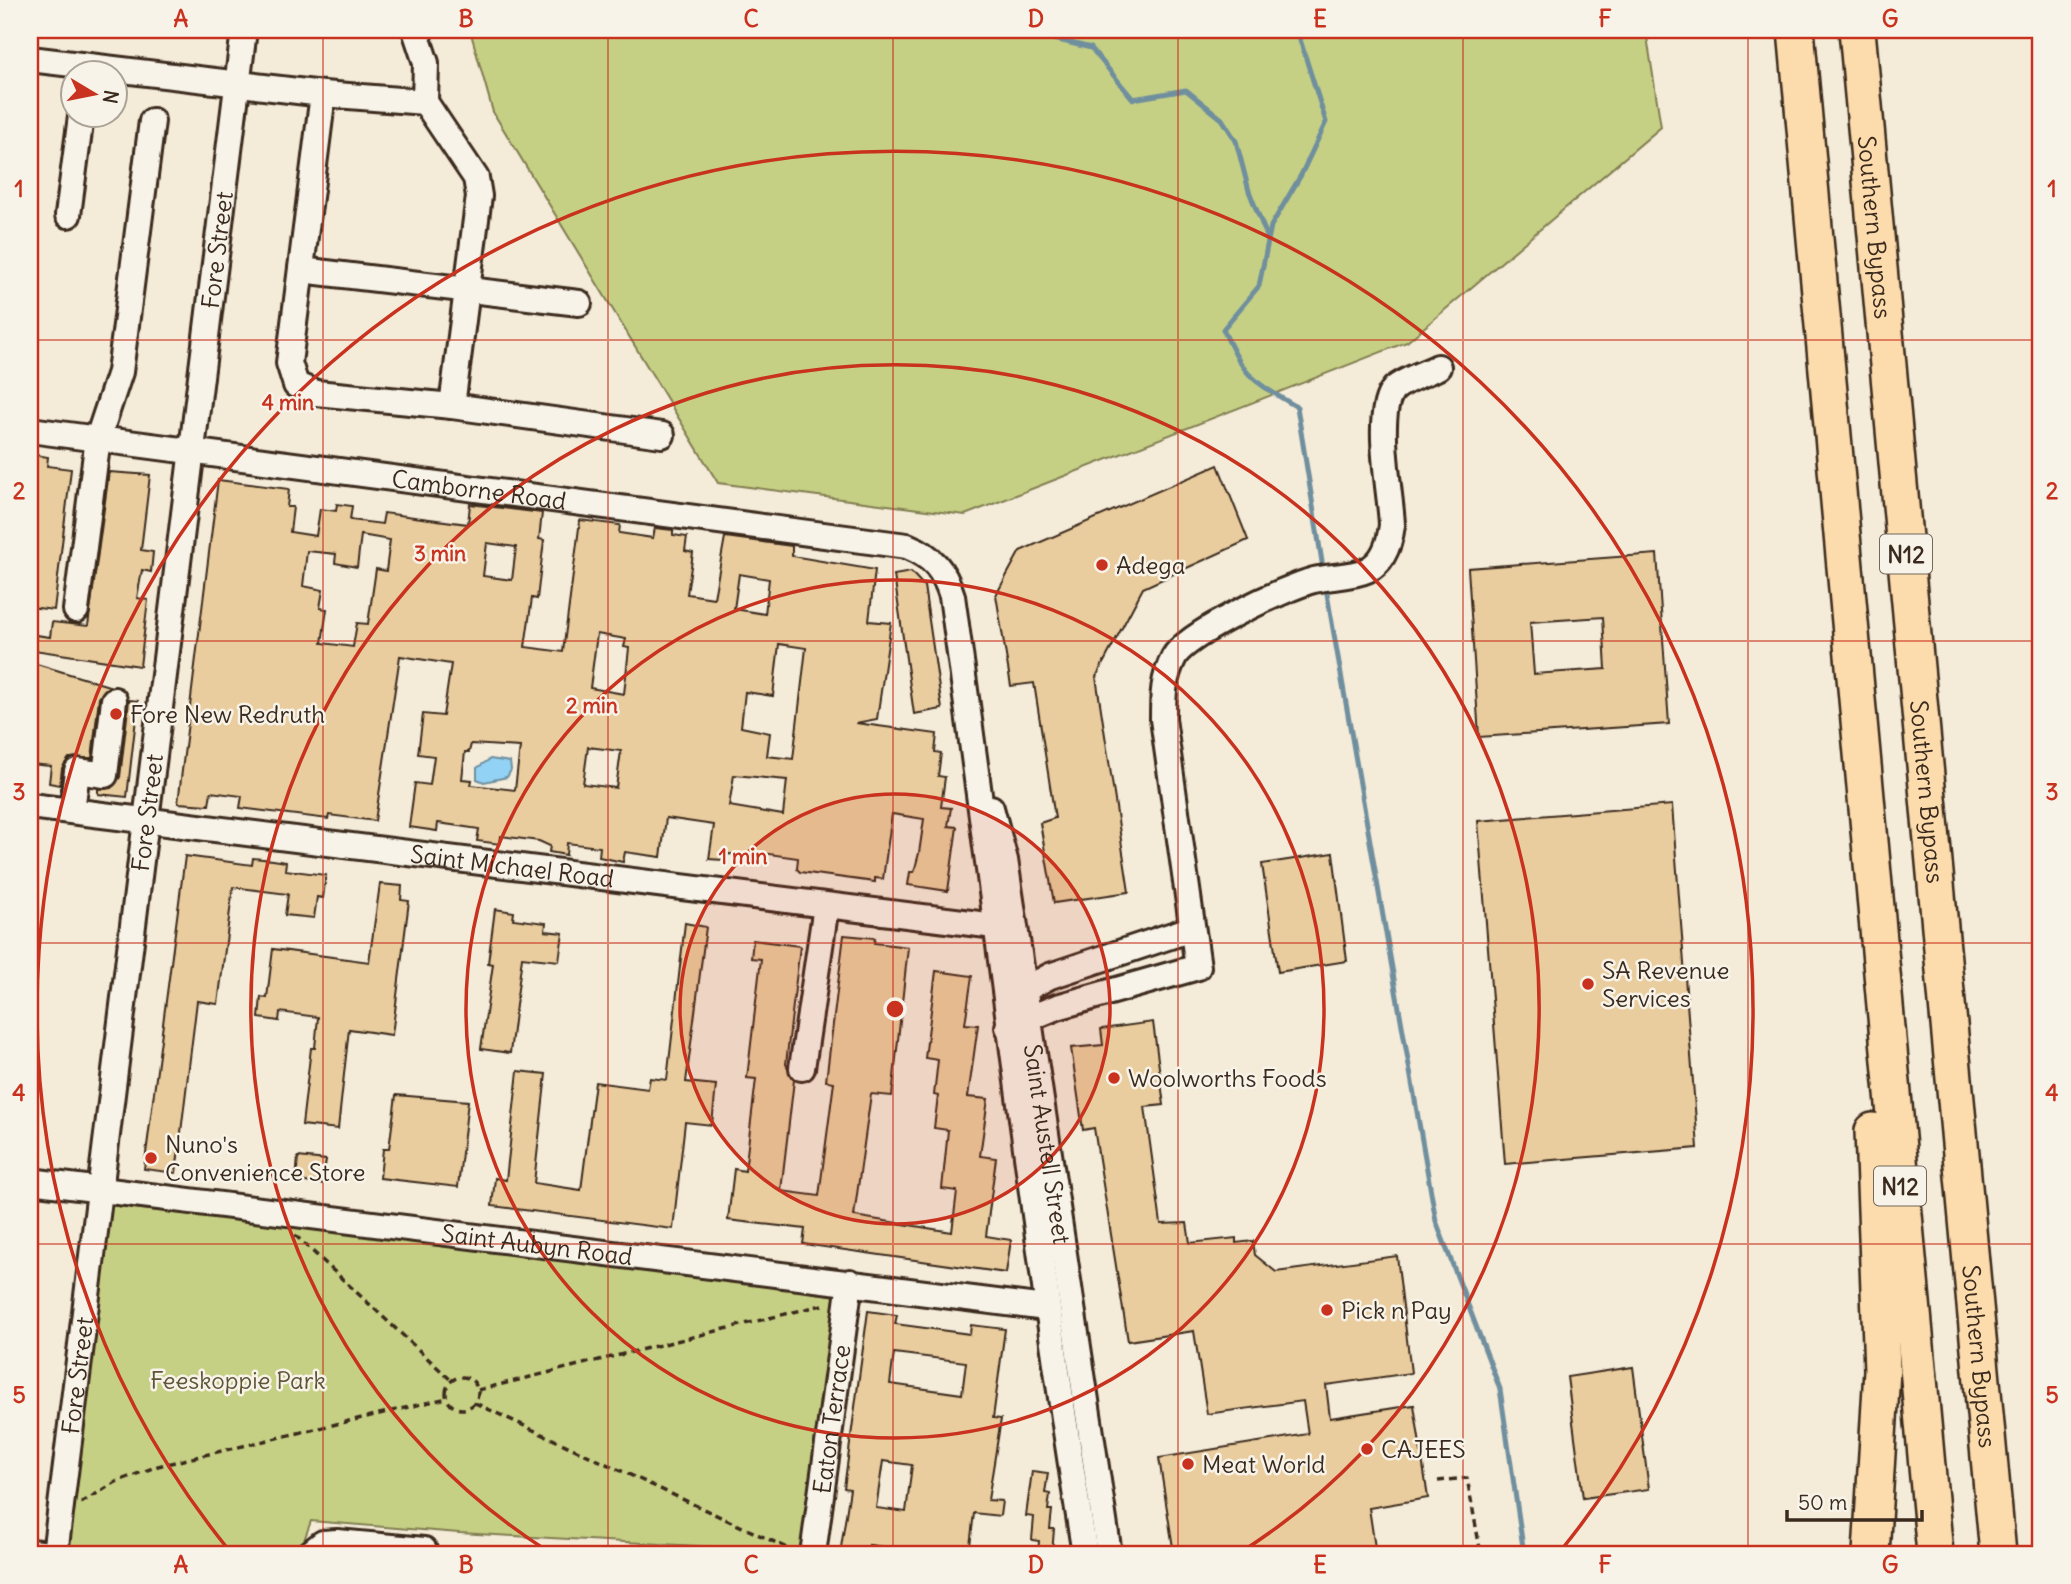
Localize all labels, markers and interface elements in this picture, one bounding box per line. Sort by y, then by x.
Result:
text: A [174,4,189,33]
text: B [458,4,474,33]
text: C [743,4,759,33]
text: D [1028,4,1044,33]
text: E [1313,4,1327,33]
text: F [1598,4,1612,33]
text: G [1882,4,1898,33]
north arrow [60,60,130,130]
text: N [98,88,124,106]
street label: Southern Bypass [1852,134,1899,320]
text: 1 [14,174,24,203]
text: 1 [2047,174,2057,203]
street label: Fore Street [195,190,239,310]
text: 4 min [262,389,314,416]
street label: Camborne Road [390,463,568,516]
text: 2 [13,476,26,505]
text: 2 [2046,476,2059,505]
road number: N12 [1880,534,1932,574]
text: 3 min [414,540,466,567]
place label: Adega [1116,550,1185,580]
marker: Adega [1094,557,1110,573]
text: 2 min [566,692,618,719]
place label: Fore New Redruth [130,699,325,729]
street label: Southern Bypass [1904,699,1951,885]
marker: Fore New Redruth [108,706,124,722]
street label: Fore Street [125,752,169,873]
text: 3 [12,777,26,806]
text: 3 [2045,777,2059,806]
street label: Saint Michael Road [409,838,616,893]
text: 1 min [719,843,767,870]
place label: SA Revenue Services [1602,955,1729,1013]
marker: SA Revenue Services [1580,976,1596,992]
centre of rings [883,997,907,1021]
street label: Saint Austell Street [1018,1042,1077,1246]
place label: Woolworths Foods [1128,1063,1327,1093]
marker: Woolworths Foods [1106,1070,1122,1086]
text: 4 [12,1078,26,1107]
text: 4 [2045,1078,2059,1107]
place label: Nuno's Convenience Store [165,1129,365,1187]
marker: Nuno's Convenience Store [143,1150,159,1166]
road number: N12 [1874,1166,1926,1205]
street label: Saint Aubyn Road [440,1218,634,1271]
street label: Southern Bypass [1956,1263,2003,1449]
place label: Pick n Pay [1341,1295,1452,1325]
marker: Pick n Pay [1319,1302,1335,1318]
street label: Fore Street [55,1315,99,1436]
street label: Eaton Terrace [806,1343,856,1496]
park label: Feeskoppie Park [150,1365,326,1395]
text: 5 [12,1380,26,1409]
text: 5 [2045,1380,2059,1409]
place label: CAJEES [1381,1434,1466,1464]
marker: CAJEES [1359,1441,1375,1457]
place label: Meat World [1202,1449,1325,1479]
marker: Meat World [1180,1456,1196,1472]
scale bar [1787,1479,1922,1523]
text: 50 m [1798,1489,1847,1516]
text: A [174,1550,189,1579]
text: B [458,1550,474,1579]
text: C [743,1550,759,1579]
text: D [1028,1550,1044,1579]
text: E [1313,1550,1327,1579]
text: F [1598,1550,1612,1579]
text: G [1882,1550,1898,1579]

